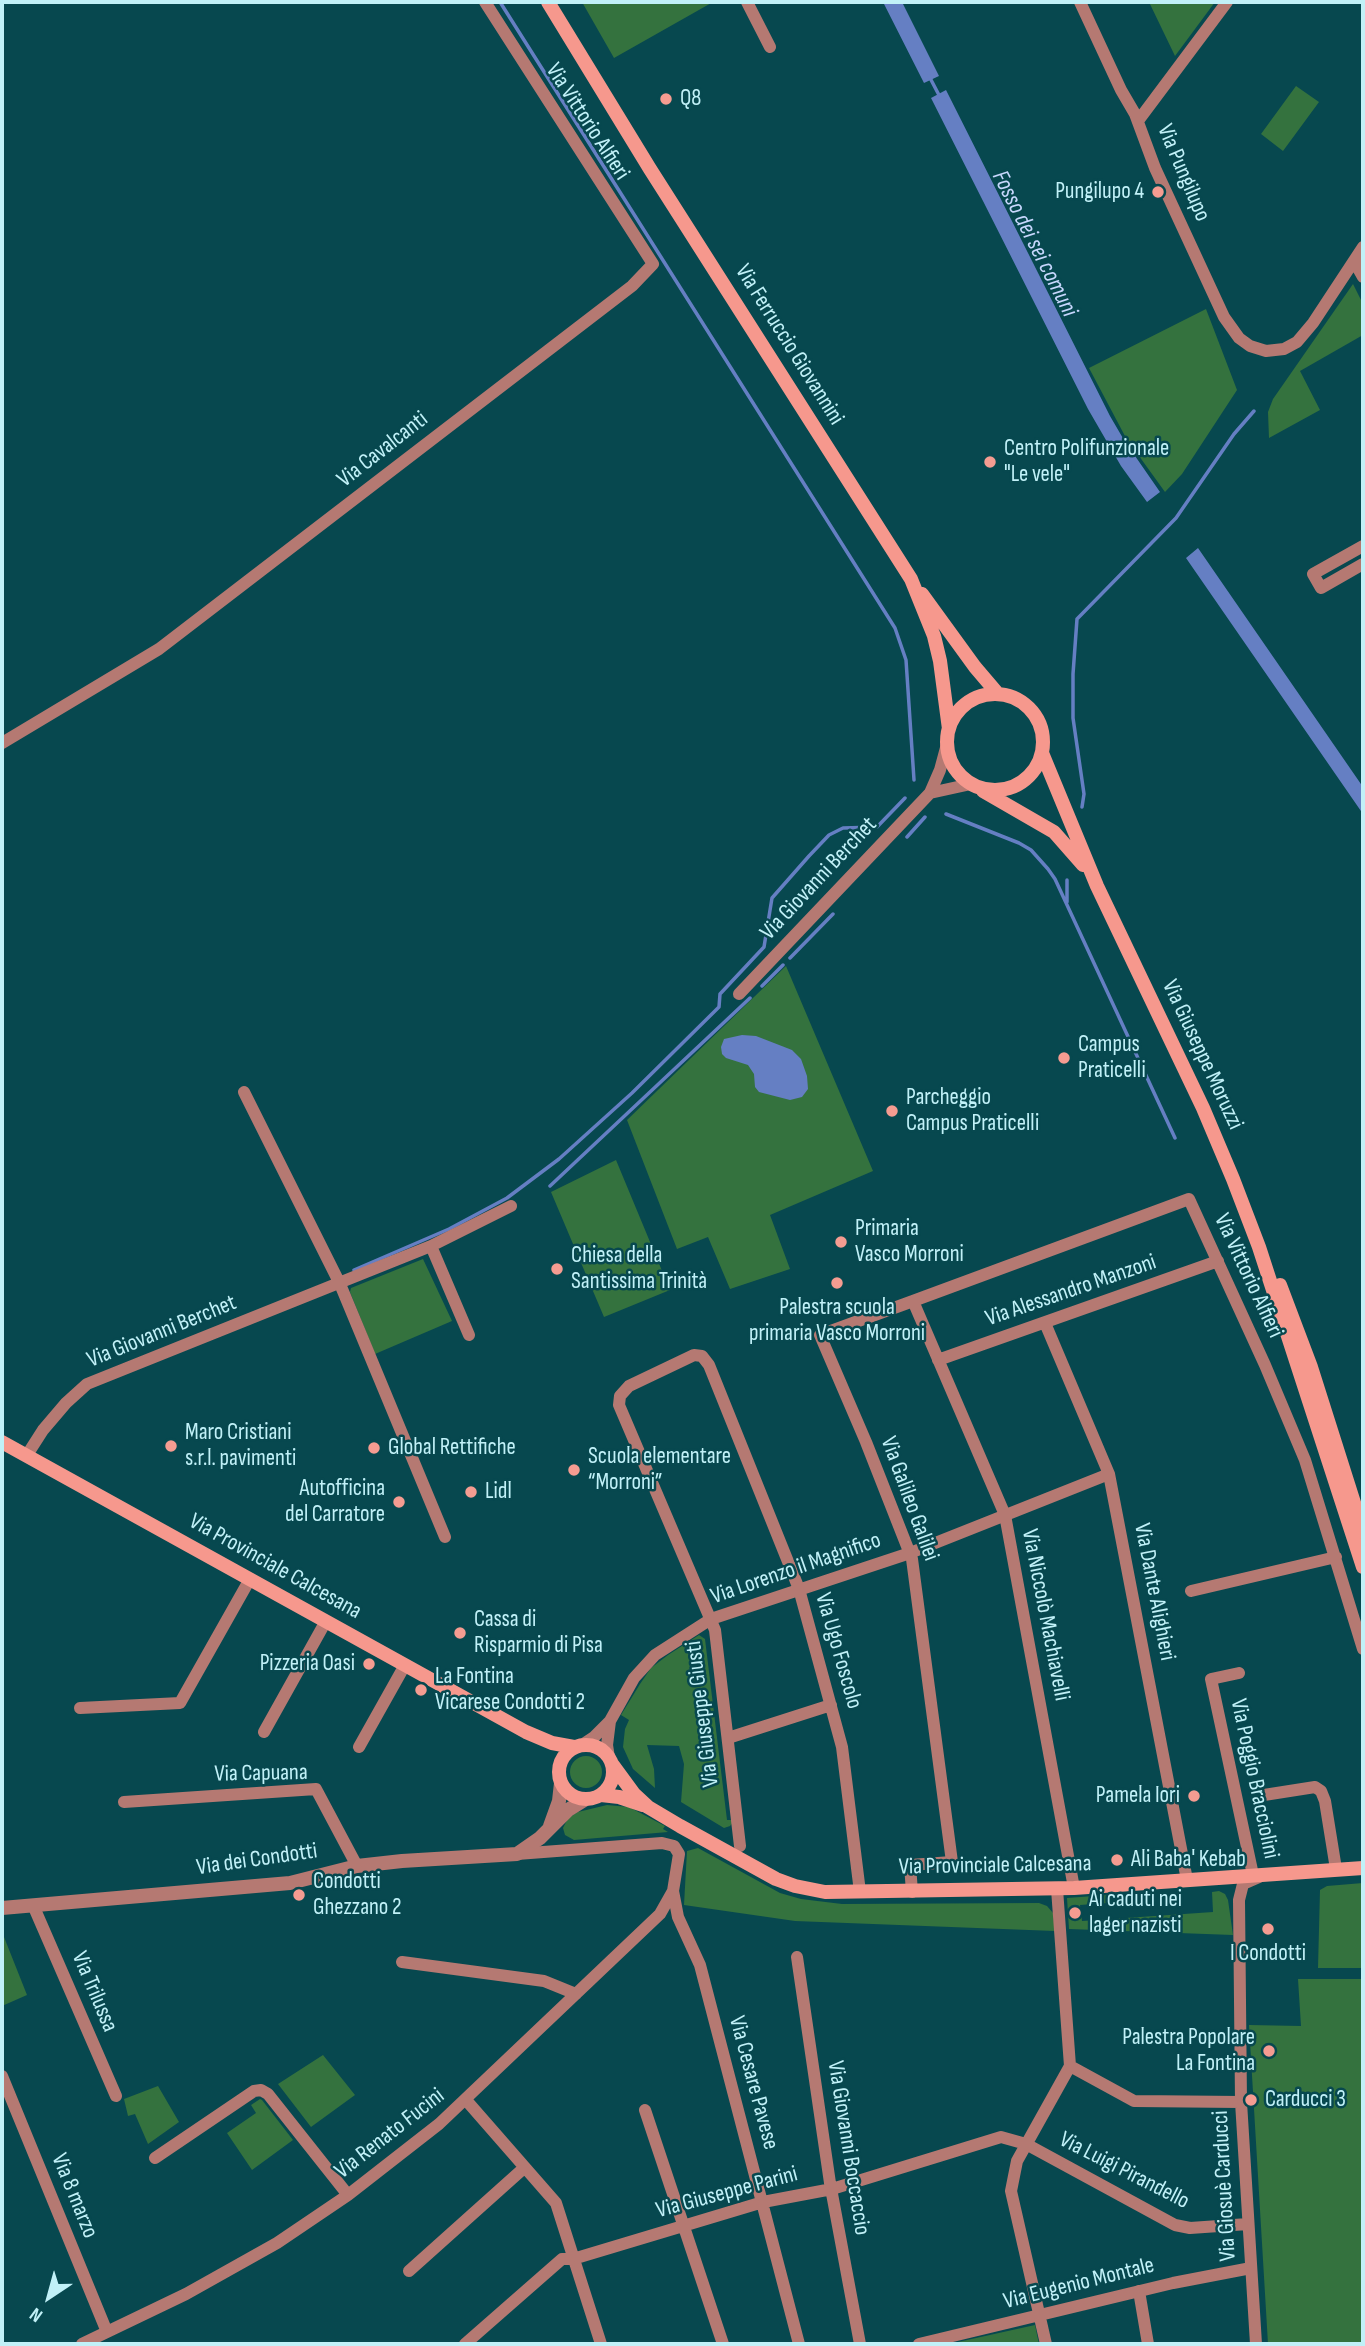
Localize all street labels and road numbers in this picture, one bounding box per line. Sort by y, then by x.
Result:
street label: Via Vittorio Alfieri [539,58,635,186]
street label: Via Pungilupo [1150,120,1216,226]
street label: Via Ferruccio Giovannini [729,260,849,430]
street label: Via Cavalcanti [332,406,434,494]
street label: Via Giovanni Berchet [755,812,883,946]
street label: Via Giuseppe Moruzzi [1155,976,1249,1134]
street label: Via Vittorio Alfieri [1207,1210,1289,1342]
street label: Via Alessandro Manzoni [982,1249,1160,1333]
street label: Via Giovanni Berchet [83,1290,241,1374]
street label: Via Galileo Galilei [874,1433,944,1565]
street label: Via Provinciale Calcesana [184,1508,366,1626]
street label: Via Dante Alighieri [1127,1521,1181,1663]
street label: Via Lorenzo il Magnifico [707,1527,885,1611]
street label: Via Niccolò Machiavelli [1015,1527,1075,1703]
street label: Via Ugo Foscolo [808,1590,868,1712]
street label: Via Giuseppe Giusti [680,1639,726,1789]
street label: Via Poggio Bracciolini [1224,1697,1284,1861]
street label: Via Capuana [214,1759,308,1789]
street label: Via dei Condotti [195,1838,319,1882]
street label: Via Provinciale Calcesana [898,1851,1092,1881]
street label: Via Trilussa [65,1948,123,2036]
street label: Via Cesare Pavese [722,2013,784,2153]
street label: Via Giovanni Boccaccio [821,2059,875,2237]
street label: Via Renato Fucini [330,2083,450,2185]
street label: Via Giosuè Carducci [1207,2110,1243,2262]
street label: Via Luigi Pirandello [1054,2126,1194,2216]
street label: Via 8 marzo [45,2150,103,2242]
street label: Via Giuseppe Parini [653,2161,801,2225]
street label: Via Eugenio Montale [1001,2252,1157,2316]

